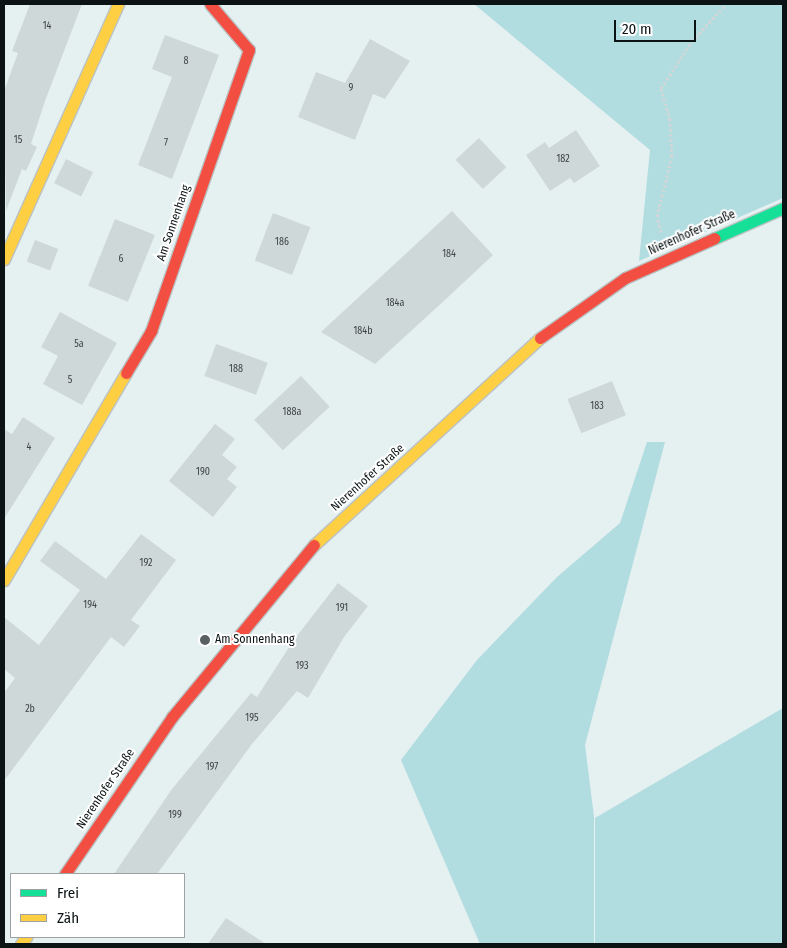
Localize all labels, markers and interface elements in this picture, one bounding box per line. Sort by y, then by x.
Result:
scale bar [617,10,700,42]
text: 20 m [622,20,652,38]
house number: 14 [43,21,51,33]
house number: 8 [184,56,188,68]
house number: 9 [349,83,353,95]
house number: 15 [14,135,22,147]
house number: 7 [164,138,168,150]
house number: 182 [556,154,570,166]
street label: Am Sonnenhang [154,183,194,263]
street label: Nierenhofer Straße [646,207,738,259]
house number: 186 [275,237,289,249]
house number: 184 [442,249,456,261]
house number: 6 [119,254,123,266]
house number: 184a [386,298,404,310]
house number: 184b [353,326,373,338]
house number: 5a [74,339,84,351]
house number: 188 [229,364,243,376]
house number: 5 [68,375,72,387]
house number: 183 [590,401,604,413]
house number: 188a [283,407,301,419]
street label: Nierenhofer Straße [328,441,408,515]
house number: 4 [27,442,31,454]
house number: 190 [196,467,210,479]
house number: 192 [140,558,152,570]
house number: 194 [83,600,97,612]
house number: 191 [336,603,348,615]
place label: Am Sonnenhang [215,633,295,647]
marker: Am Sonnenhang [199,634,211,646]
house number: 193 [295,661,309,673]
house number: 2b [25,704,35,716]
house number: 195 [245,713,259,725]
street label: Nierenhofer Straße [74,746,138,832]
house number: 197 [206,762,218,774]
house number: 199 [168,810,182,822]
legend [10,873,185,938]
text: Frei [57,884,79,902]
text: Zäh [57,909,79,927]

